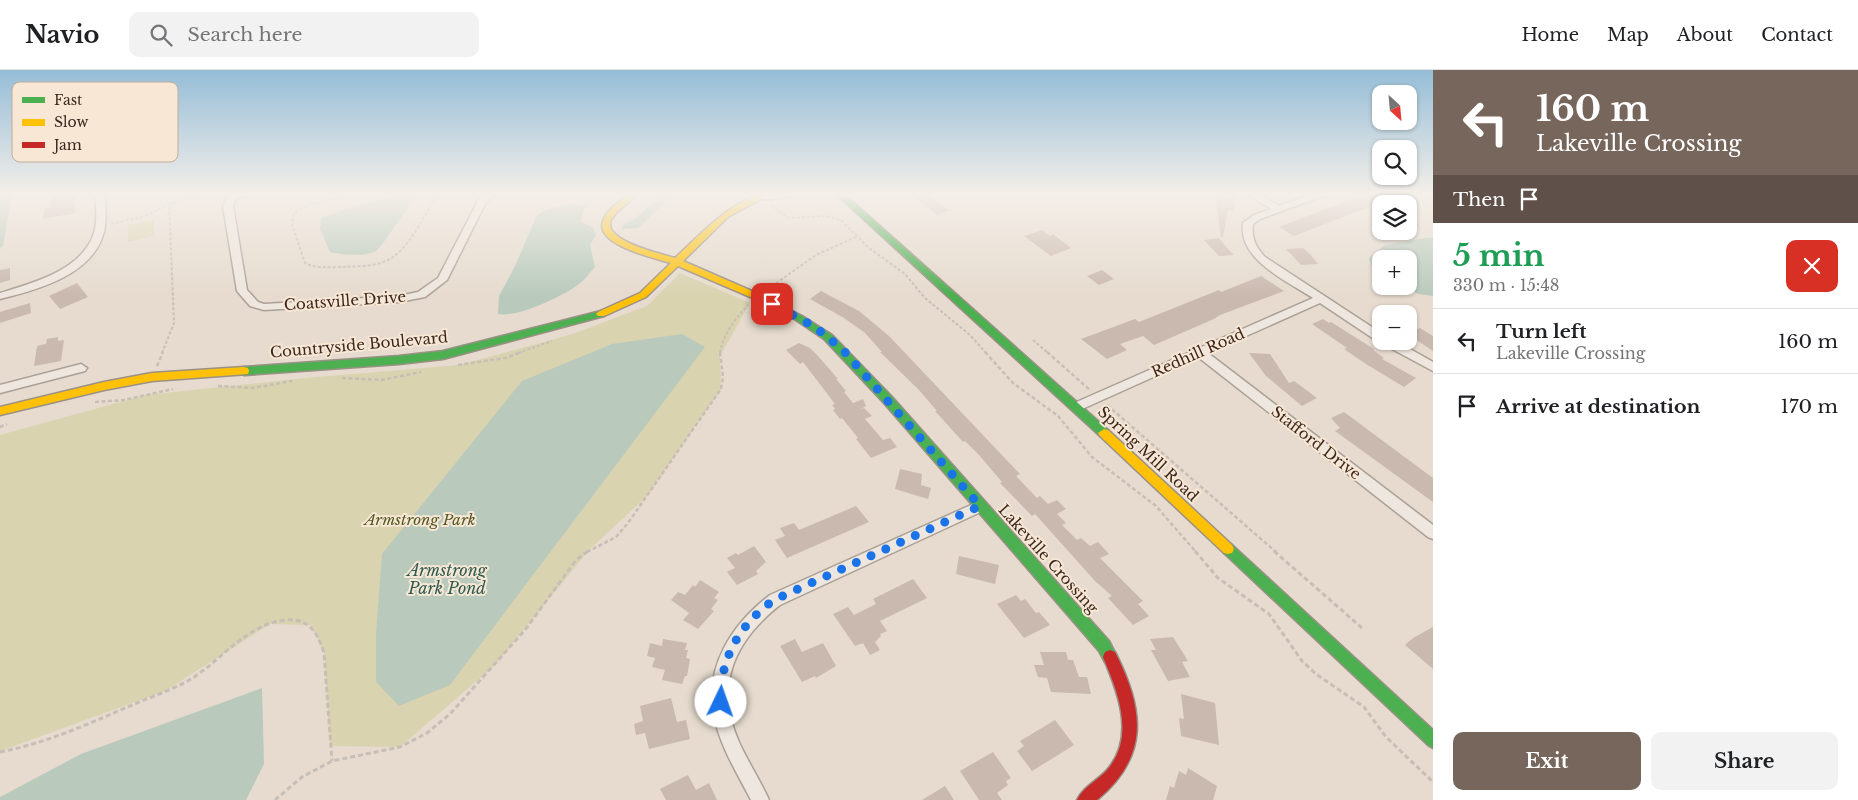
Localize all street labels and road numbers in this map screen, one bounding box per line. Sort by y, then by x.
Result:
street label: Coatsville Drive [283,287,407,314]
street label: Redhill Road [1148,324,1247,382]
street label: Countryside Boulevard [269,327,449,362]
street label: Spring Mill Road [1094,402,1203,505]
street label: Stafford Drive [1268,402,1365,483]
street label: Lakeville Crossing [994,500,1103,618]

